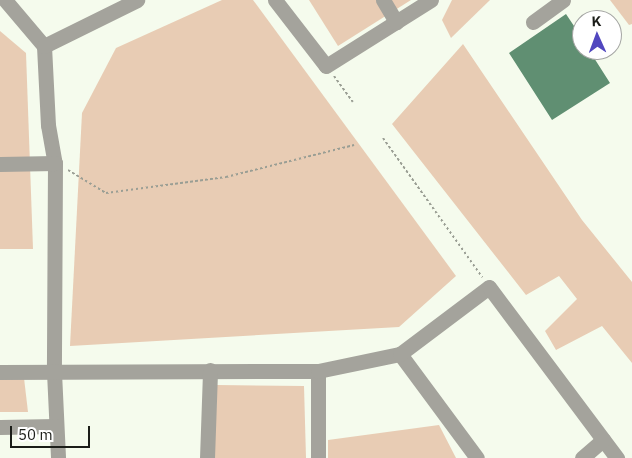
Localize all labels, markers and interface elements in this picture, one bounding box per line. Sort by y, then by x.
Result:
north arrow [572,10,622,60]
text: K [591,12,602,30]
scale bar [12,416,92,448]
text: 50 m [18,425,53,444]

